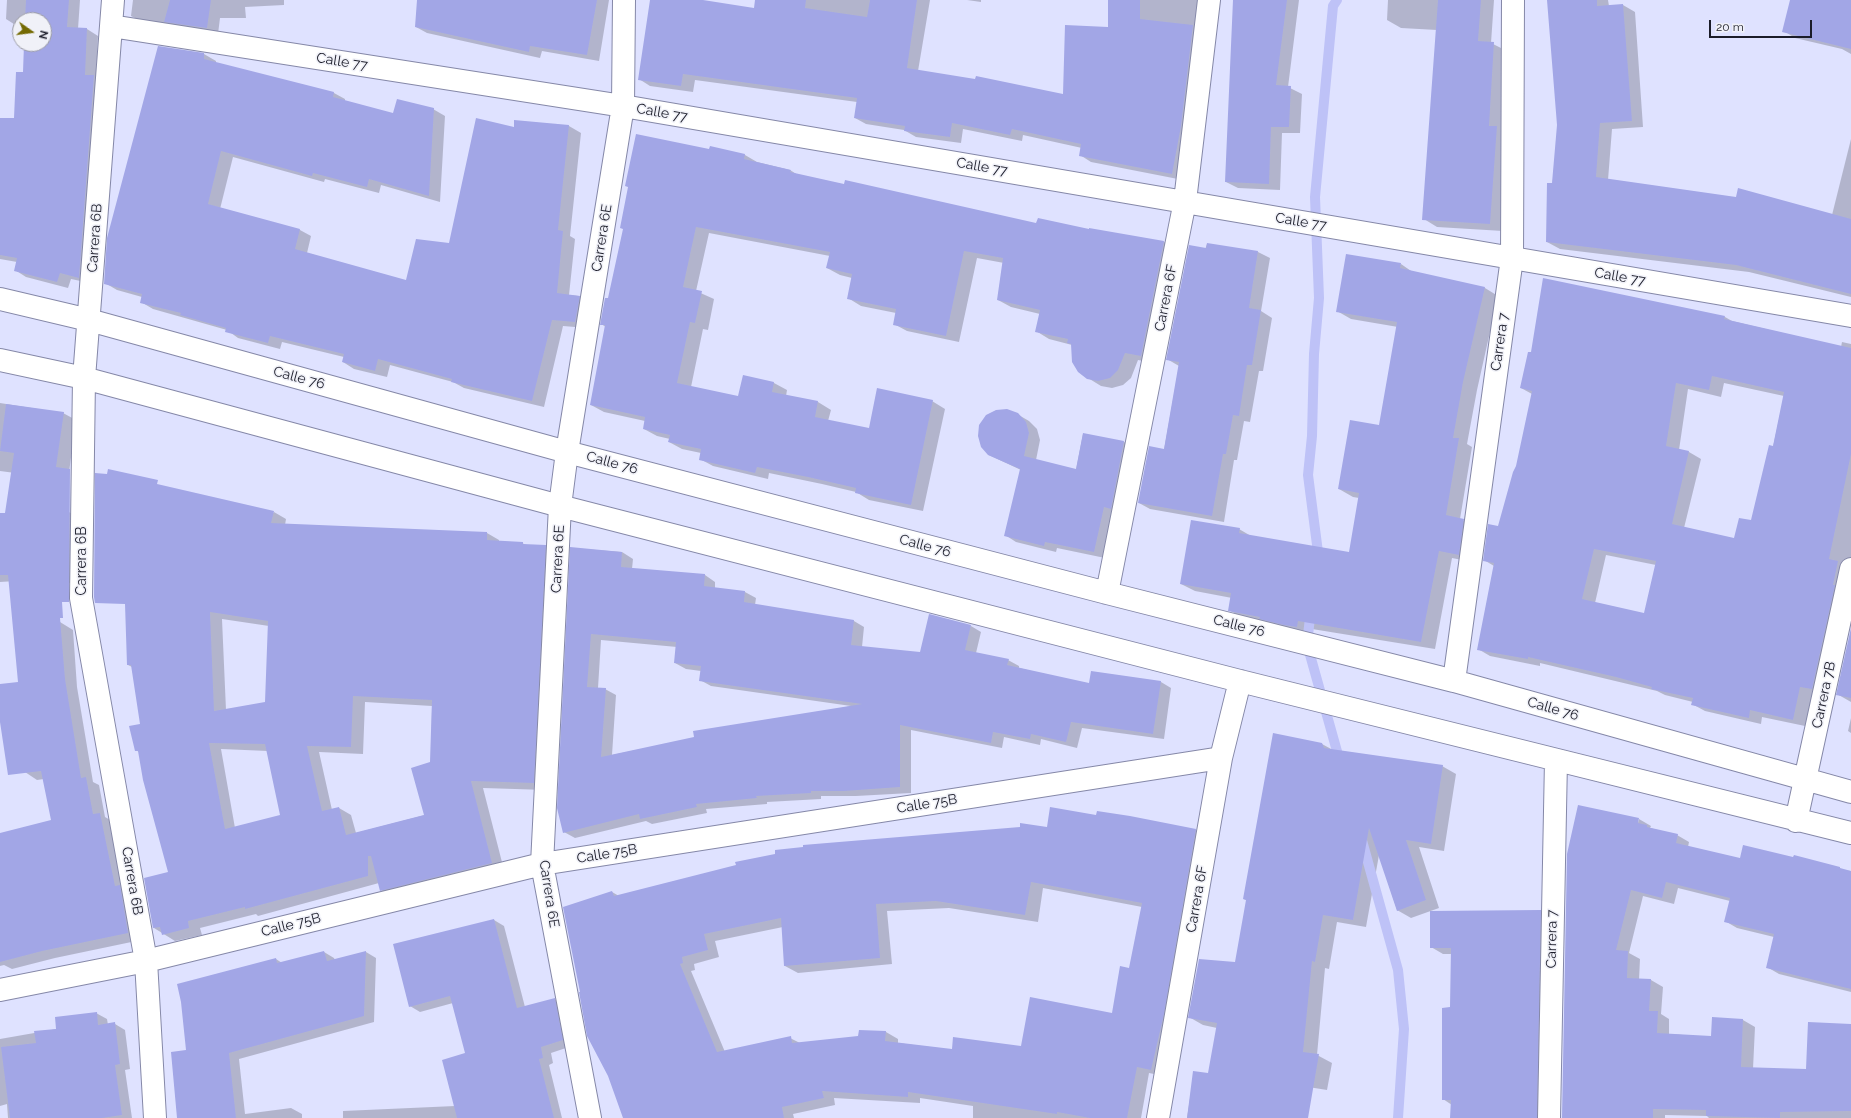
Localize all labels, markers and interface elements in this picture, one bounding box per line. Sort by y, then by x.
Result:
north arrow [12,12,52,52]
scale bar [1711,12,1814,38]
text: 20 m [1716,20,1744,34]
text: N [36,29,50,40]
street label: Calle 77 [315,50,369,74]
street label: Calle 77 [635,100,689,126]
street label: Calle 77 [955,154,1009,180]
street label: Carrera 6B [84,203,106,273]
street label: Carrera 6E [588,203,616,273]
street label: Calle 77 [1274,210,1328,234]
street label: Carrera 6F [1151,263,1181,333]
street label: Calle 77 [1593,264,1647,290]
street label: Carrera 7 [1488,312,1512,372]
street label: Calle 76 [271,363,327,393]
street label: Calle 76 [584,448,640,478]
street label: Carrera 6E [548,525,568,593]
street label: Carrera 6B [74,527,90,595]
street label: Calle 76 [897,531,953,561]
street label: Calle 76 [1211,611,1267,641]
street label: Carrera 7B [1809,660,1839,730]
street label: Calle 76 [1525,694,1581,724]
street label: Calle 75B [896,791,958,817]
street label: Calle 75B [576,841,638,867]
street label: Carrera 6B [118,846,146,916]
street label: Carrera 6E [535,859,563,929]
street label: Carrera 6F [1183,864,1211,934]
street label: Calle 75B [259,909,323,941]
street label: Carrera 7 [1543,910,1561,968]

